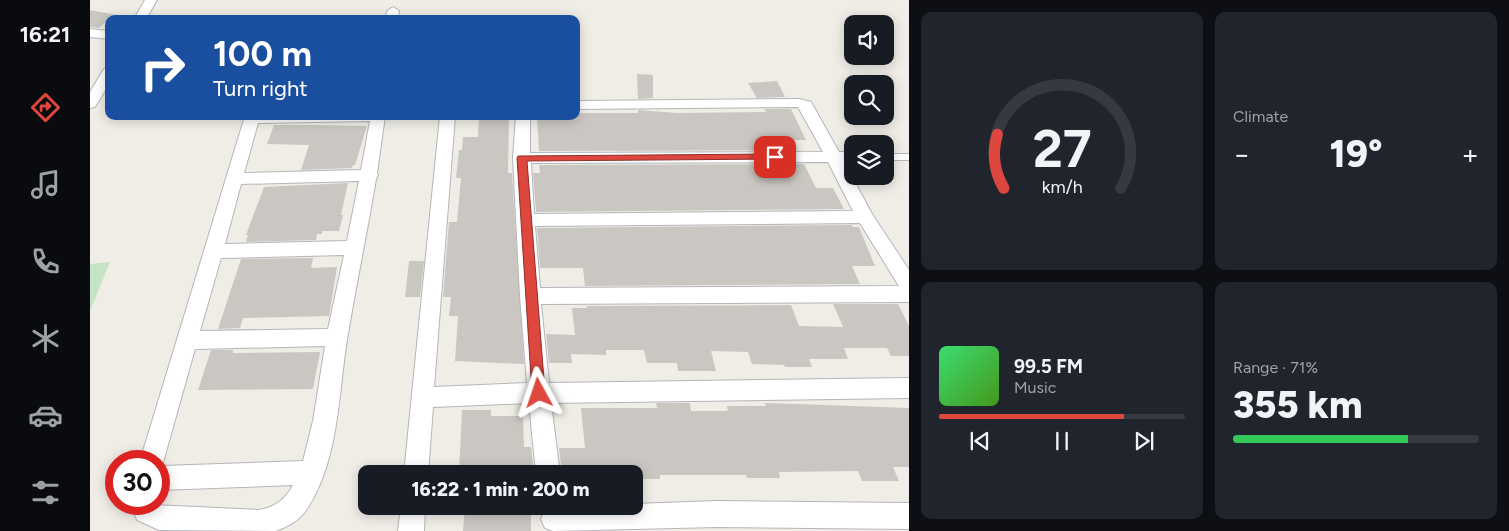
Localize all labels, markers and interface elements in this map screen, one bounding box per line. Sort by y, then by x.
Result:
map controls [844,15,894,185]
button: sound [844,15,894,65]
text: 16:21 [20,21,70,48]
text: 100 m [213,33,312,75]
icon: right [130,35,195,100]
text: Turn right [213,75,308,102]
button: search [844,75,894,125]
icon: directions [28,90,63,125]
text: Climate [1233,107,1288,126]
text: 27 [1032,118,1092,180]
text: 19° [1329,131,1383,177]
button: layers [844,135,894,185]
pin [754,136,796,178]
text: − [1233,137,1250,171]
text: + [1462,137,1479,171]
icon: arrive [761,143,789,171]
icon: music [28,167,63,202]
text: km/h [1042,176,1082,197]
icon: phone [28,244,63,279]
icon: climate [28,321,63,356]
text: 99.5 FM [1014,355,1083,378]
text: Range · 71% [1233,358,1318,377]
position arrow [512,366,564,418]
text: Music [1014,378,1056,397]
text: 355 km [1233,382,1362,428]
icon: car [28,398,63,433]
icon: previous [966,427,994,455]
icon: pause [1048,427,1076,455]
icon: next [1130,427,1158,455]
speed limit sign: 30 [105,450,170,515]
icon: filters [28,475,63,510]
text: 16:22 · 1 min · 200 m [411,478,590,501]

